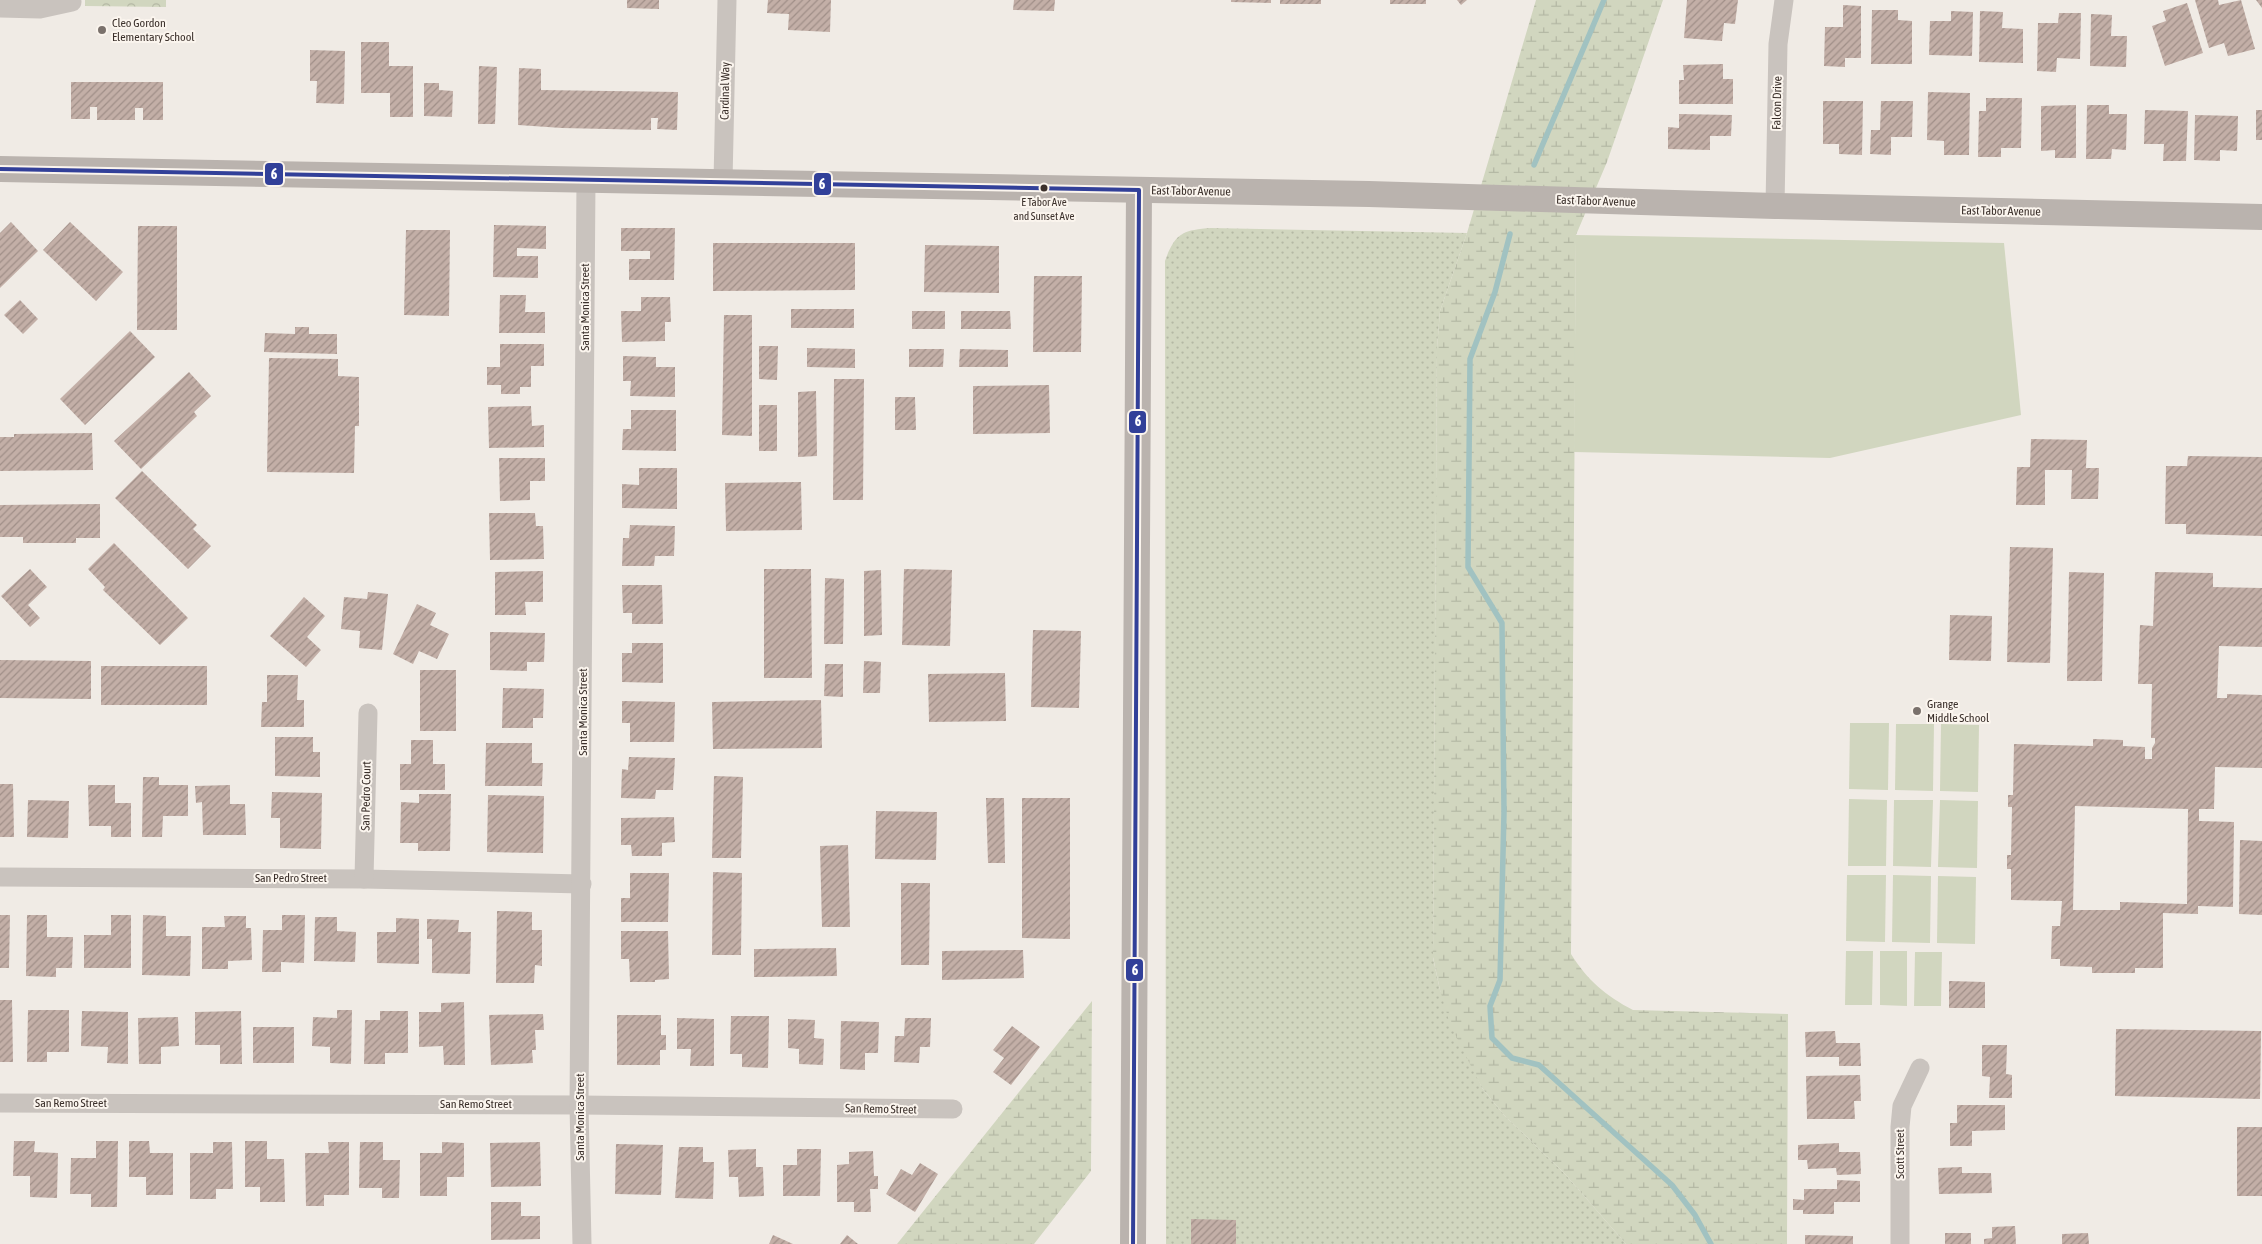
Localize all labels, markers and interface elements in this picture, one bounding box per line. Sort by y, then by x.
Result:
place label: Cleo Gordon Elementary School [112,16,195,44]
marker: Cleo Gordon Elementary School [96,24,108,36]
street label: Cardinal Way [717,62,733,120]
street label: Falcon Drive [1770,76,1784,130]
line badge: 6 [264,162,284,186]
text: 6 [271,166,278,182]
line badge: 6 [813,172,832,196]
text: 6 [819,176,826,192]
marker: E Tabor Ave and Sunset Ave [1039,183,1049,193]
street label: East Tabor Avenue [1151,183,1231,199]
street label: East Tabor Avenue [1556,193,1636,209]
place label: E Tabor Ave and Sunset Ave [1014,196,1074,222]
street label: East Tabor Avenue [1961,203,2041,219]
street label: Santa Monica Street [578,263,592,351]
line badge: 6 [1128,410,1147,434]
text: 6 [1135,413,1142,429]
street label: Santa Monica Street [576,668,590,756]
place label: Grange Middle School [1927,697,1990,725]
marker: Grange Middle School [1911,705,1923,717]
street label: San Pedro Court [358,761,374,831]
street label: San Pedro Street [255,871,328,885]
line badge: 6 [1125,958,1144,982]
text: 6 [1132,962,1139,978]
street label: Santa Monica Street [573,1073,587,1161]
street label: San Remo Street [35,1096,107,1110]
street label: San Remo Street [440,1097,512,1111]
street label: San Remo Street [845,1101,918,1117]
street label: Scott Street [1893,1128,1907,1179]

